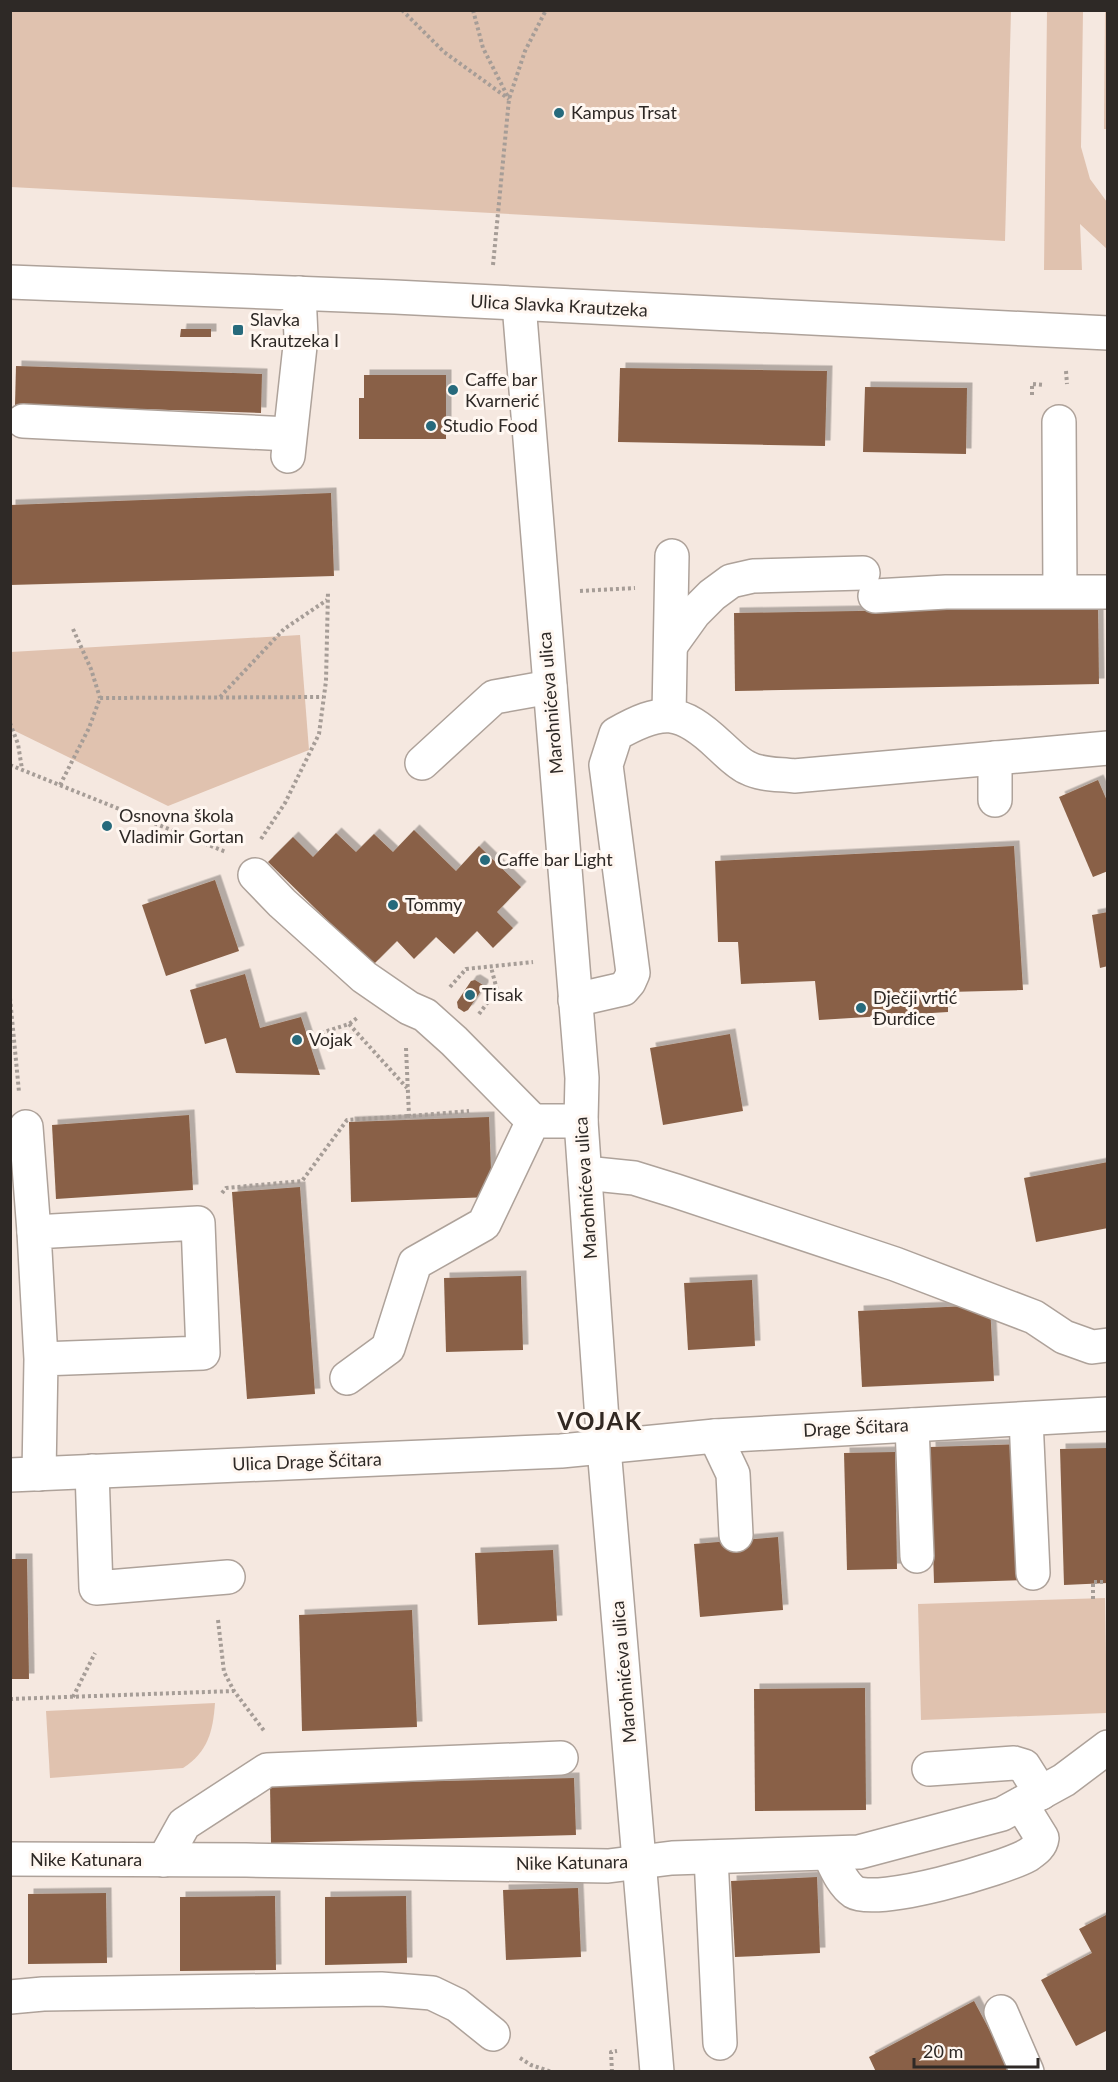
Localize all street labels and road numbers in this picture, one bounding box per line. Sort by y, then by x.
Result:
street label: Ulica Slavka Krautzeka [470,289,648,321]
street label: Marohnićeva ulica [533,631,567,775]
street label: Marohnićeva ulica [569,1116,601,1260]
street label: Drage Šćitara [803,1413,909,1441]
street label: Ulica Drage Šćitara [232,1447,382,1475]
street label: Marohnićeva ulica [606,1600,640,1744]
street label: Nike Katunara [30,1848,142,1870]
street label: Nike Katunara [516,1850,628,1874]

